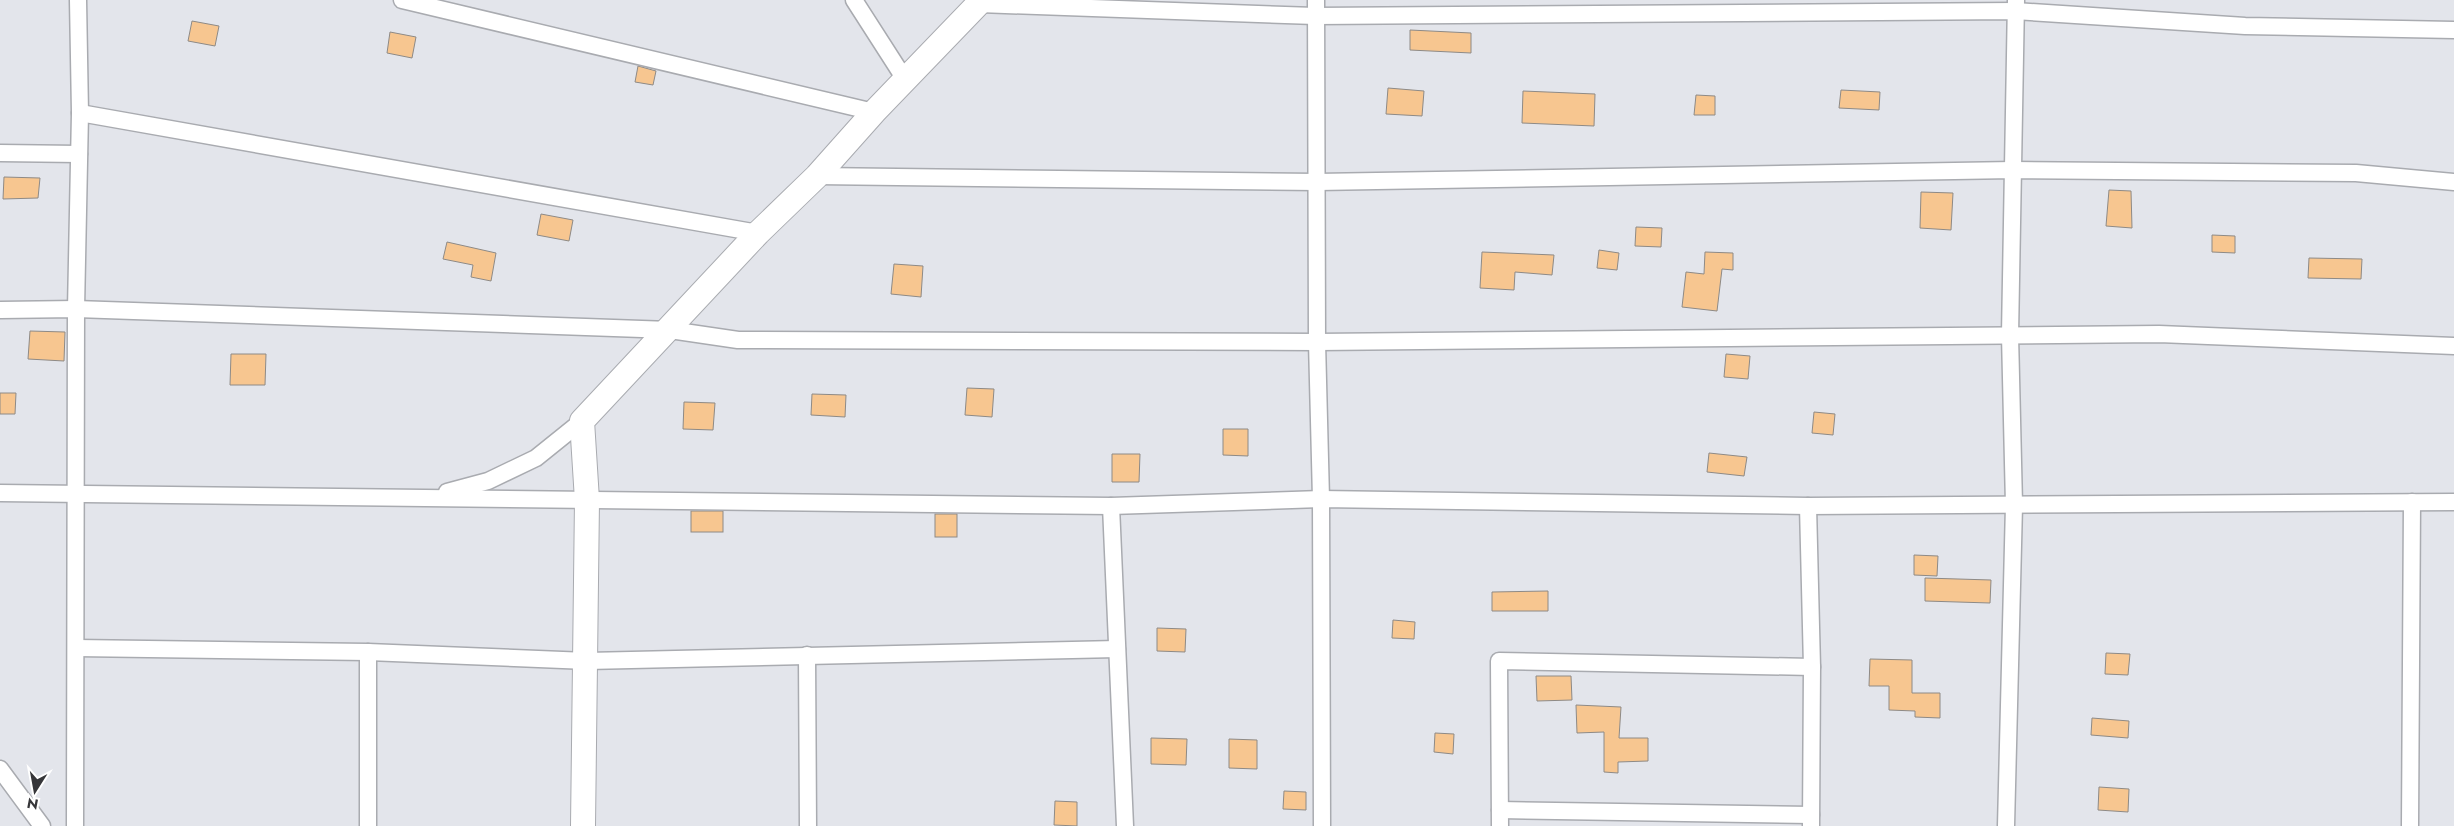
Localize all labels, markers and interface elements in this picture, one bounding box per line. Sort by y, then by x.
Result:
north arrow [10,766,60,816]
text: N [25,793,40,815]

